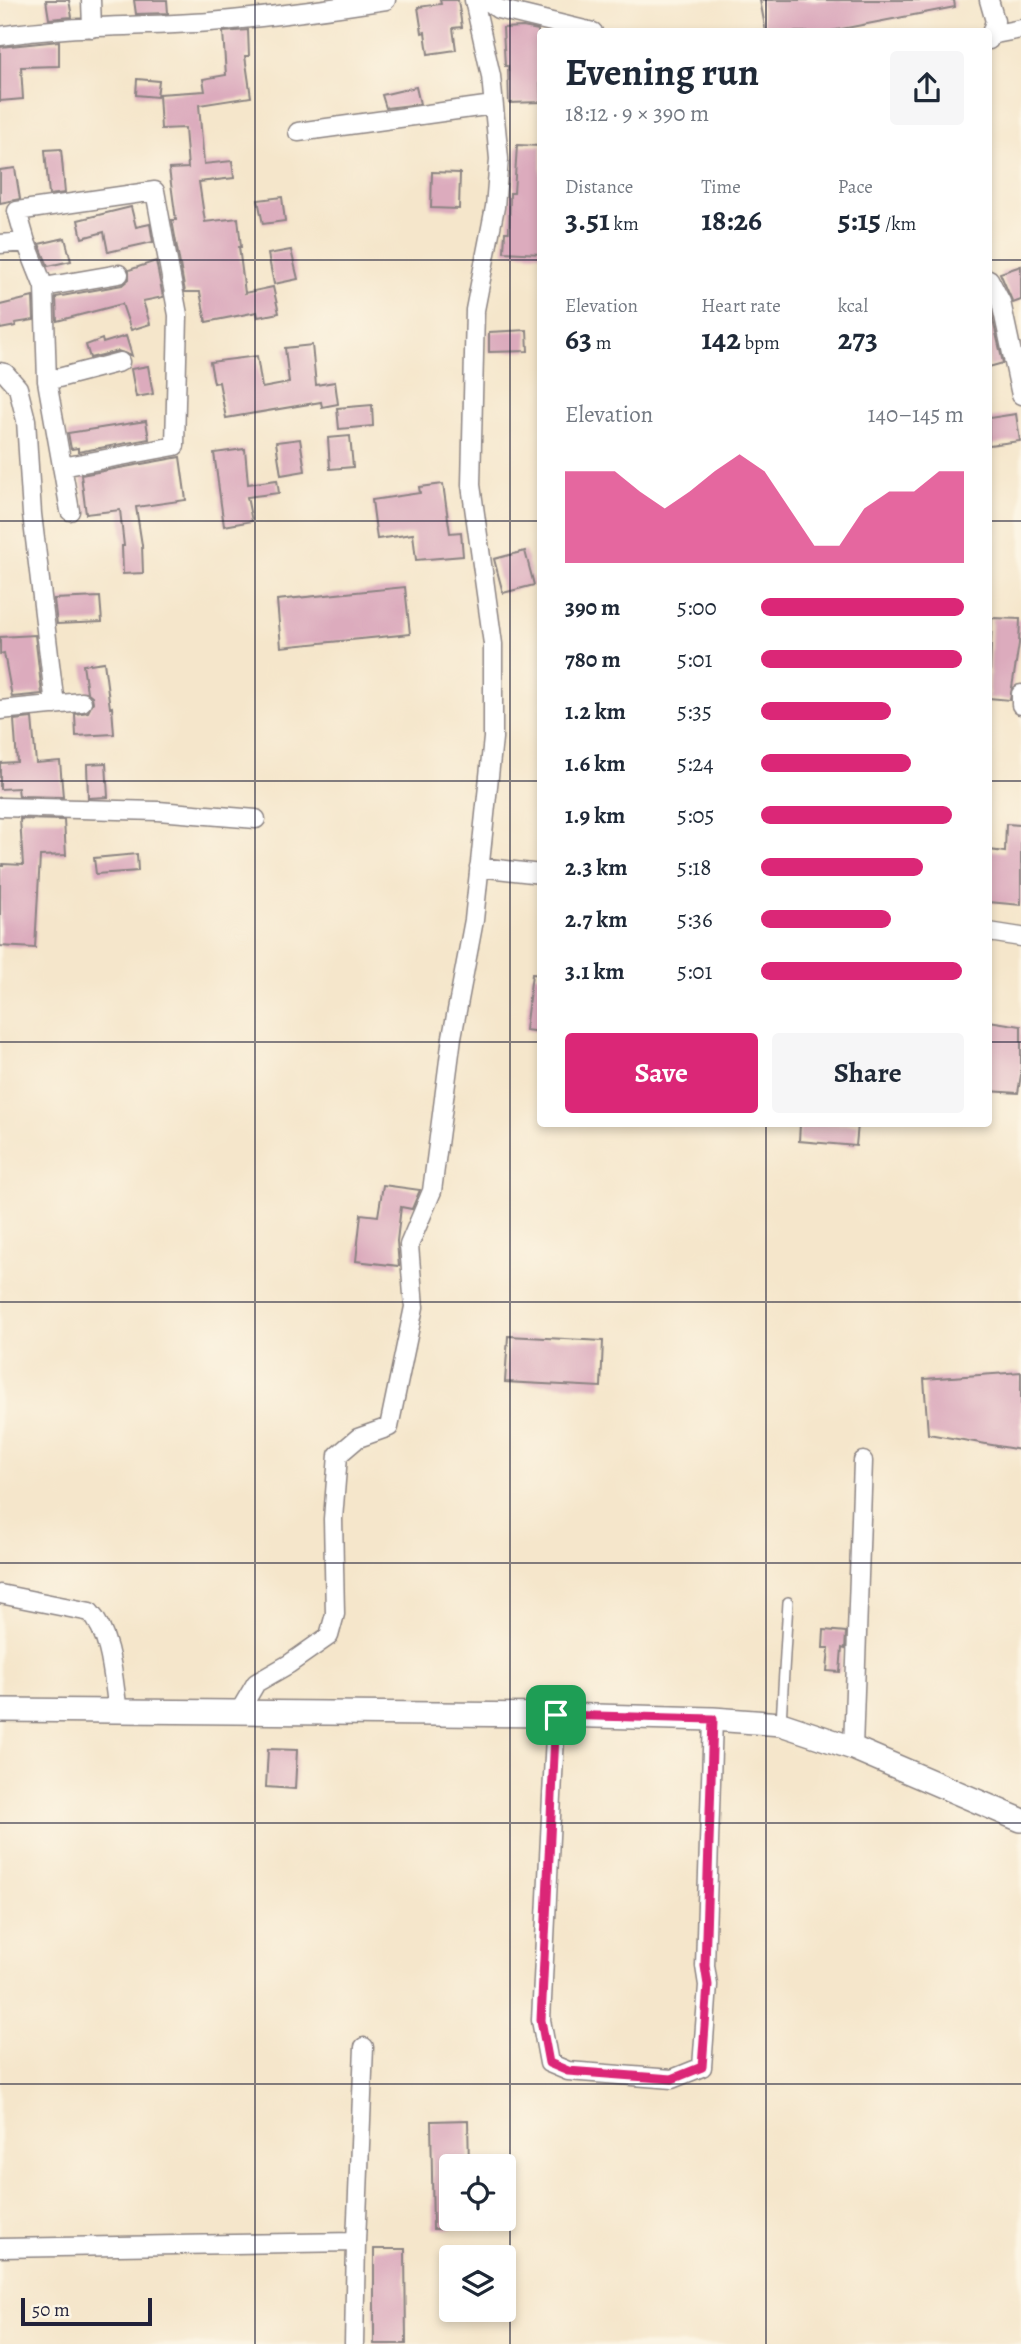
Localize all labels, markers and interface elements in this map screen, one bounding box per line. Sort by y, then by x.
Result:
text: Evening run [565,46,759,98]
button: share [890,51,964,125]
text: 18:12 · 9 × 390 m [565,98,709,129]
text: Distance [565,174,633,200]
text: Time [701,174,741,200]
text: Pace [838,174,873,200]
text: 3.51 [565,200,610,240]
text: 18:26 [701,200,762,240]
text: 5:15 [838,200,881,240]
text: km [610,211,639,237]
text: /km [881,211,916,237]
text: Elevation [565,293,638,319]
text: Heart rate [701,293,781,319]
text: kcal [838,293,868,319]
text: 63 [565,319,592,359]
text: 142 [701,319,741,359]
text: 273 [838,319,878,359]
text: m [592,330,612,356]
text: bpm [741,330,780,356]
text: Elevation [565,399,653,430]
text: 140–145 m [868,399,964,430]
text: 390 m [565,592,620,623]
text: 5:00 [677,592,717,623]
text: 780 m [565,644,621,675]
text: 5:01 [677,644,713,675]
text: 1.2 km [565,696,626,727]
text: 5:35 [677,696,712,727]
text: 1.6 km [565,748,625,779]
text: 5:24 [677,748,714,779]
text: 1.9 km [565,800,625,831]
text: 5:05 [677,800,715,831]
text: 2.3 km [565,852,628,883]
text: 5:18 [677,852,711,883]
text: 2.7 km [565,904,627,935]
text: 5:36 [677,904,713,935]
text: 3.1 km [565,956,625,987]
text: 5:01 [677,956,713,987]
button: Save [565,1033,758,1113]
button: Share [772,1033,964,1113]
pin [526,1685,586,1745]
icon: arrive [537,1696,575,1734]
map controls [439,2154,516,2322]
button: locate [439,2154,516,2231]
button: layers [439,2245,516,2322]
scale bar [21,2295,152,2327]
text: 50 m [32,2297,70,2323]

